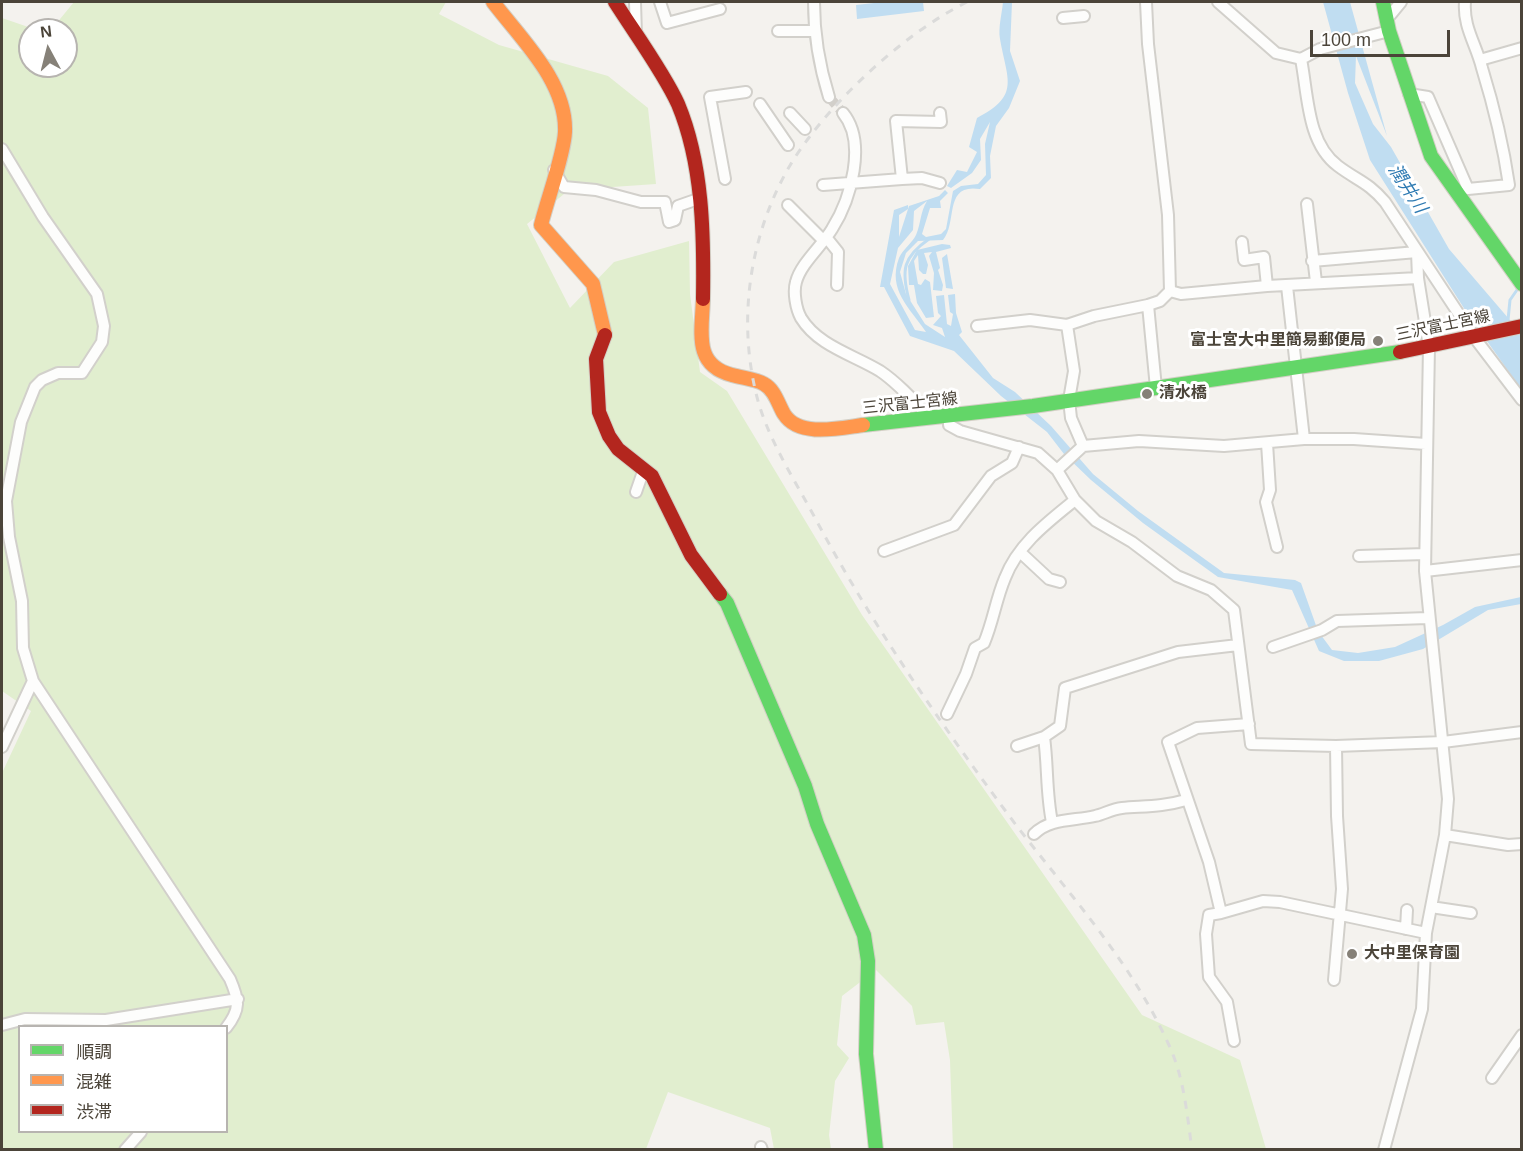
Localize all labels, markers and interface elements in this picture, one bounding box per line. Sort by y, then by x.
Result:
north arrow [18,18,78,78]
scale bar [1313,18,1452,56]
text: N [39,22,53,41]
text: 100 m [1321,30,1371,50]
water label: 潤井川 [1383,160,1431,218]
street label: 三沢富士宮線 [1394,307,1492,345]
place label: 富士宮大中里簡易郵便局 [1190,331,1366,351]
marker: 富士宮大中里簡易郵便局 [1371,334,1385,348]
place label: 清水橋 [1159,384,1207,404]
marker: 清水橋 [1140,387,1154,401]
street label: 三沢富士宮線 [861,389,959,419]
place label: 大中里保育園 [1364,944,1460,964]
marker: 大中里保育園 [1345,947,1359,961]
legend [18,1025,228,1133]
text: 順調 [76,1042,112,1062]
text: 混雑 [76,1072,112,1092]
text: 渋滞 [76,1102,112,1122]

